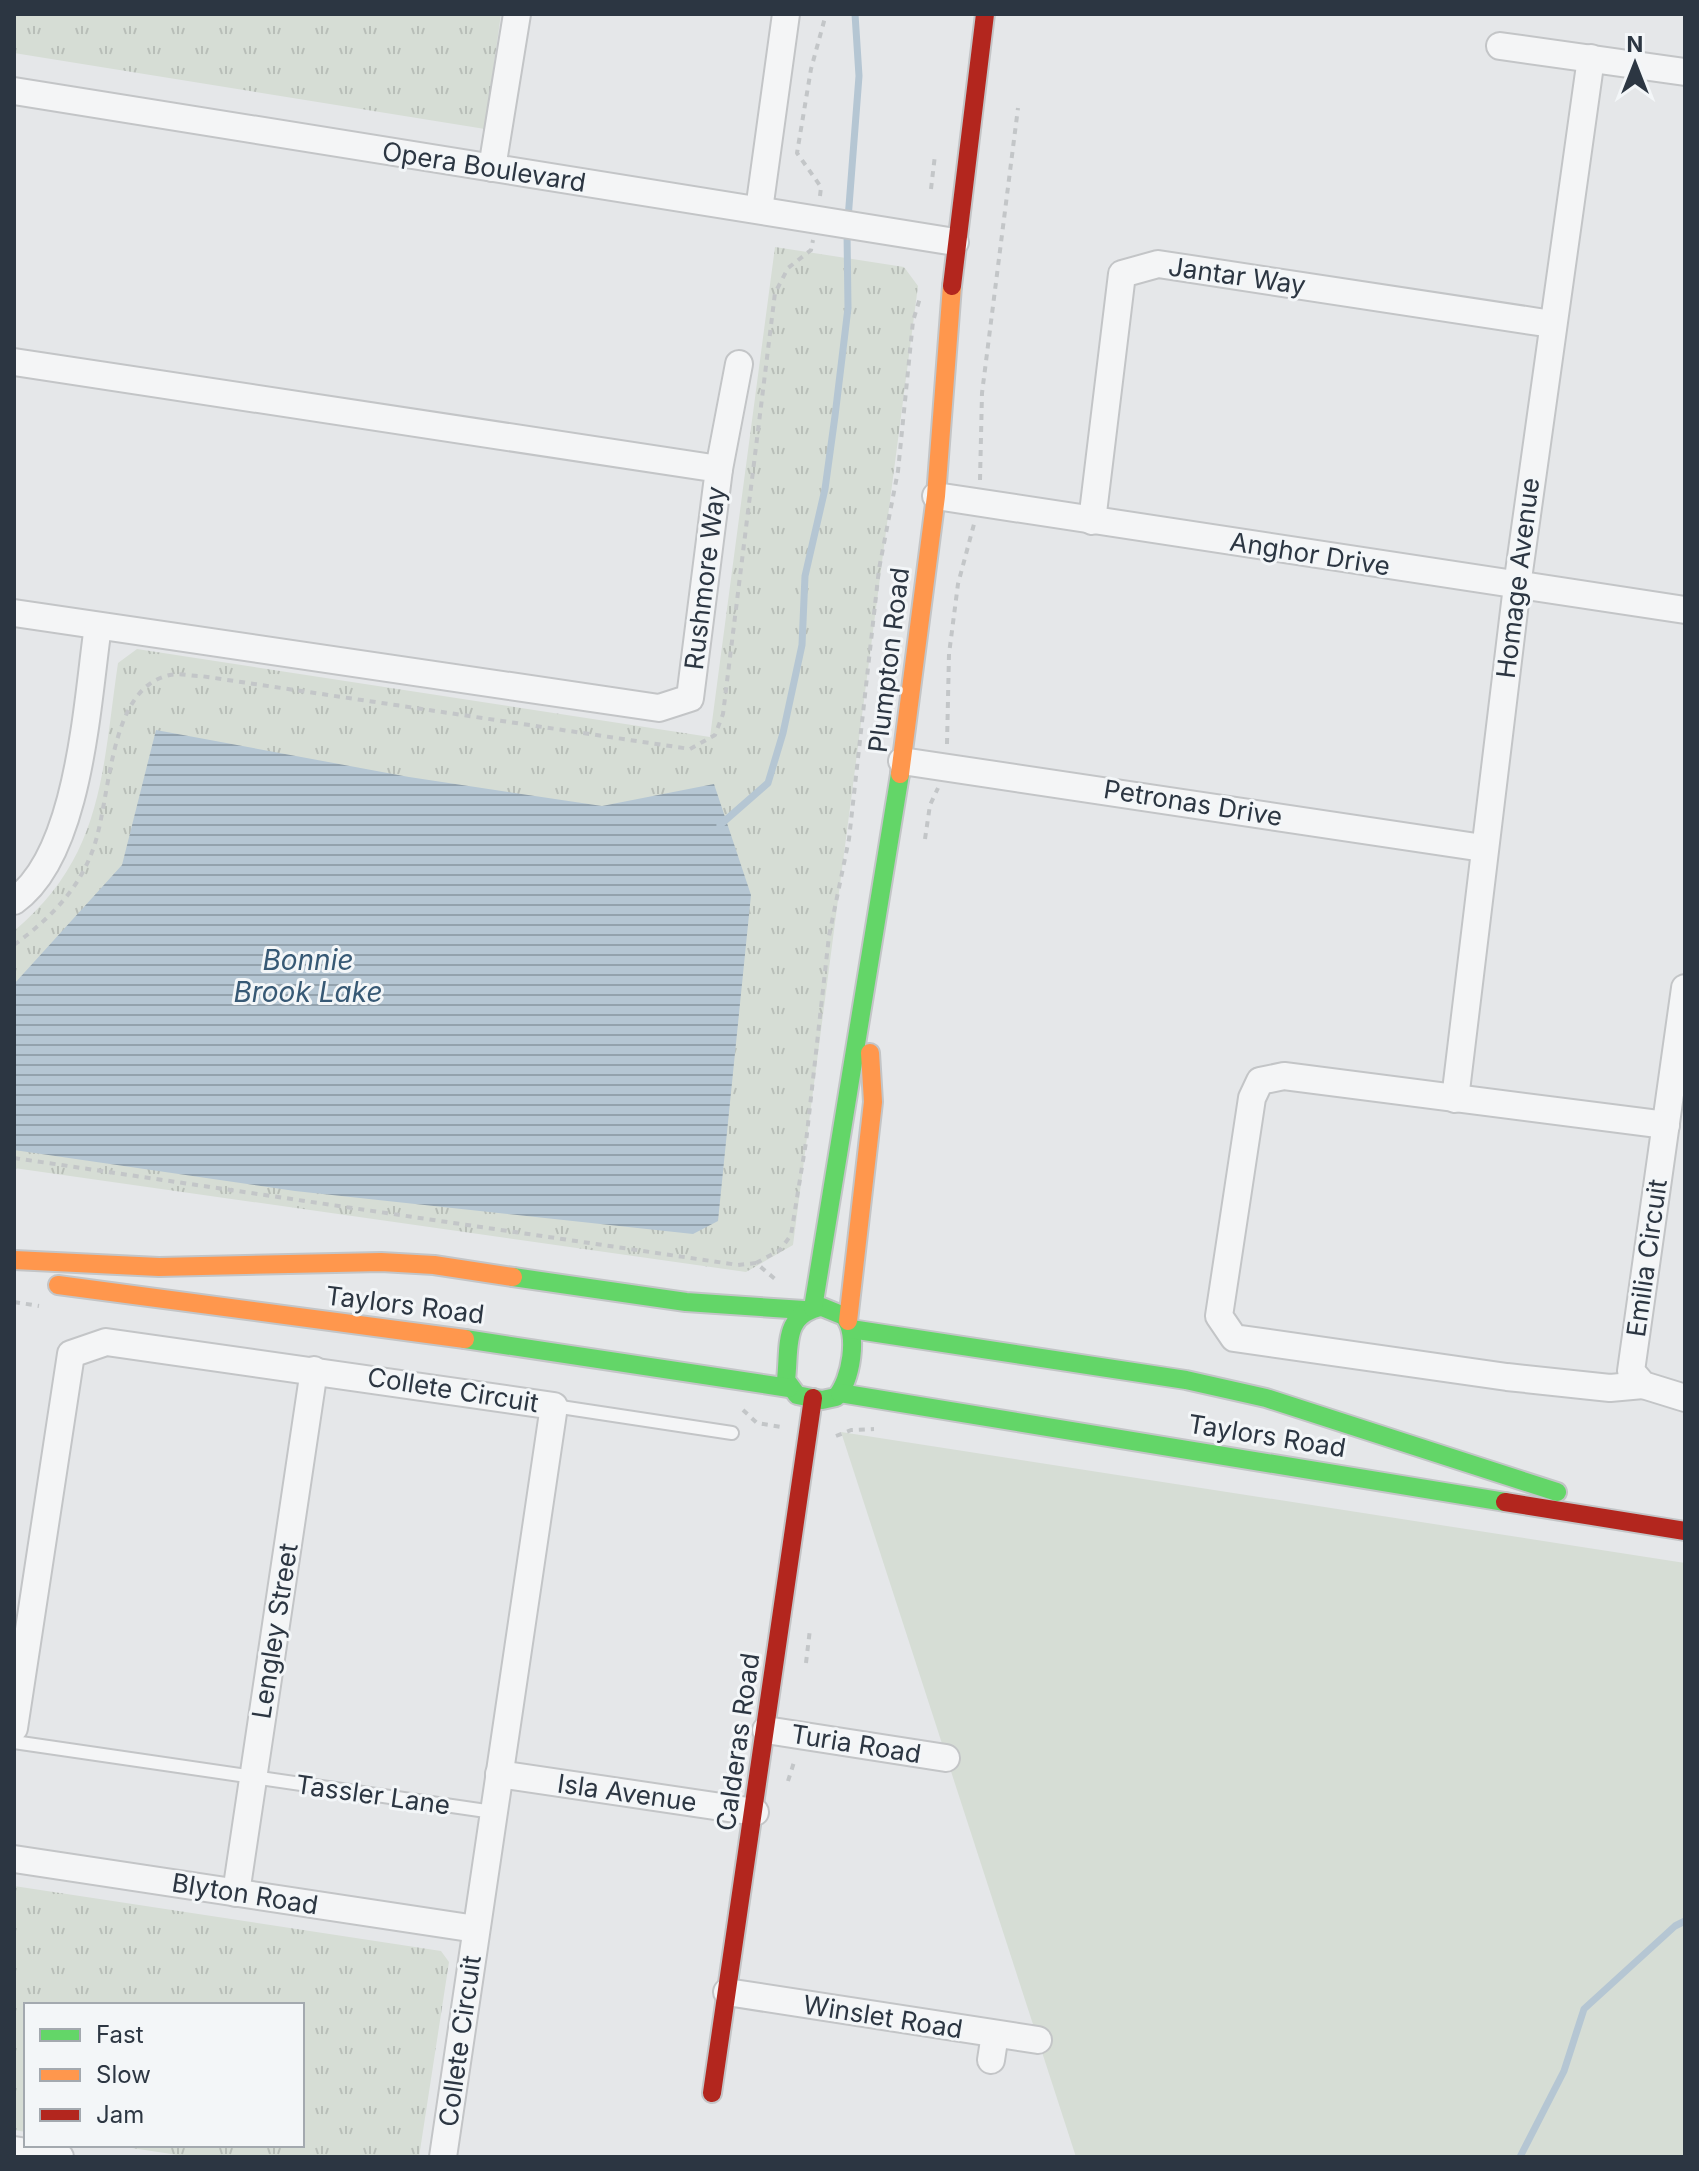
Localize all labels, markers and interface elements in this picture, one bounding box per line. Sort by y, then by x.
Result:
north arrow [1595,24,1675,104]
text: N [1627,31,1643,57]
street label: Opera Boulevard [380,135,588,198]
street label: Jantar Way [1166,251,1308,300]
street label: Homage Avenue [1490,476,1545,680]
street label: Rushmore Way [678,484,731,671]
street label: Anghor Drive [1228,526,1392,581]
street label: Plumpton Road [862,566,915,754]
street label: Petronas Drive [1101,773,1285,832]
water label: Bonnie Brook Lake [233,943,383,1009]
street label: Emilia Circuit [1620,1177,1673,1339]
street label: Taylors Road [324,1279,486,1330]
street label: Collete Circuit [365,1361,541,1418]
street label: Taylors Road [1186,1408,1348,1463]
street label: Lengley Street [245,1541,304,1721]
street label: Calderas Road [710,1651,765,1833]
street label: Turia Road [789,1718,923,1769]
street label: Isla Avenue [555,1767,699,1818]
street label: Tassler Lane [294,1768,452,1821]
street label: Blyton Road [170,1867,320,1920]
street label: Collete Circuit [432,1953,487,2129]
street label: Winslet Road [801,1989,965,2044]
legend [24,2003,304,2147]
text: Fast [96,2020,144,2049]
text: Slow [96,2060,151,2089]
text: Jam [96,2100,144,2129]

